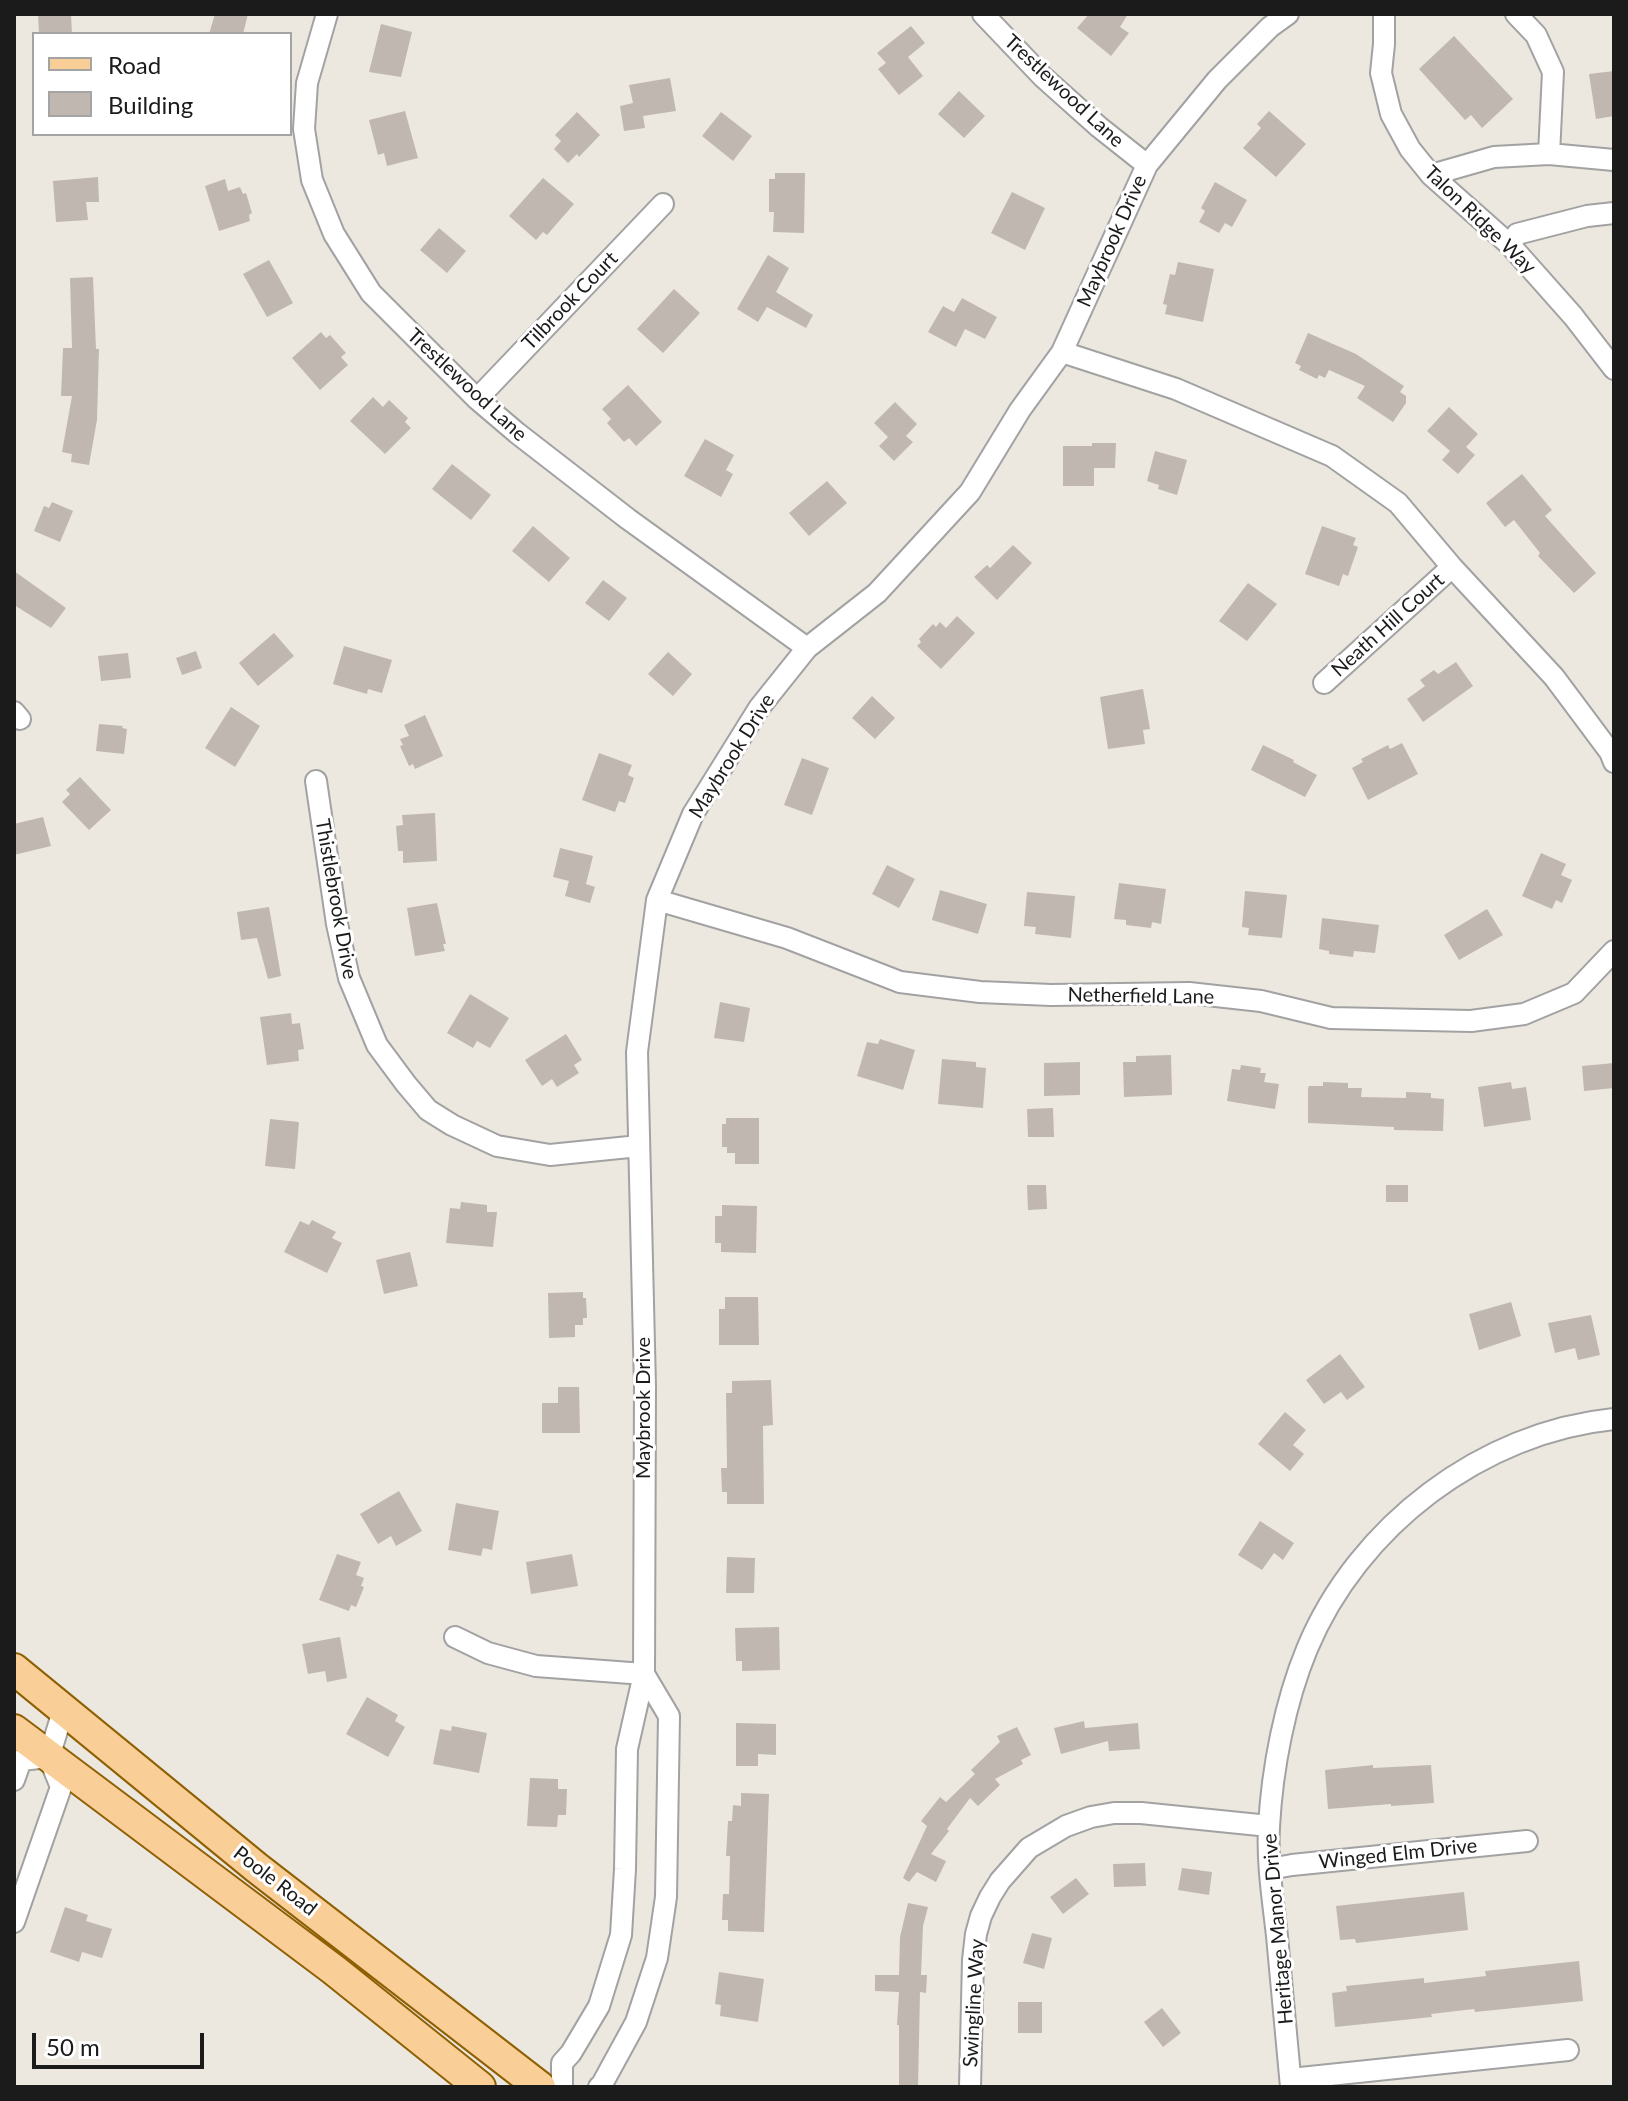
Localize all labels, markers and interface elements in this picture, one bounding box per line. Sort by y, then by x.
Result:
street label: Trestlewood Lane [999,30,1129,152]
legend [32,32,292,136]
text: Road [108,50,161,79]
text: Building [108,90,193,119]
street label: Talon Ridge Way [1419,161,1541,279]
street label: Maybrook Drive [1072,171,1152,311]
street label: Tilbrook Court [517,247,623,355]
street label: Trestlewood Lane [402,324,532,446]
street label: Neath Hill Court [1327,568,1449,682]
street label: Maybrook Drive [684,689,780,823]
street label: Thistlebrook Drive [310,817,362,981]
street label: Netherfield Lane [1068,983,1214,1009]
street label: Maybrook Drive [632,1337,656,1479]
street label: Heritage Manor Drive [1258,1833,1298,2025]
street label: Winged Elm Drive [1318,1834,1478,1874]
street label: Poole Road [229,1841,321,1921]
street label: Swingline Way [959,1938,989,2068]
scale bar [36,2017,208,2067]
text: 50 m [46,2032,100,2061]

